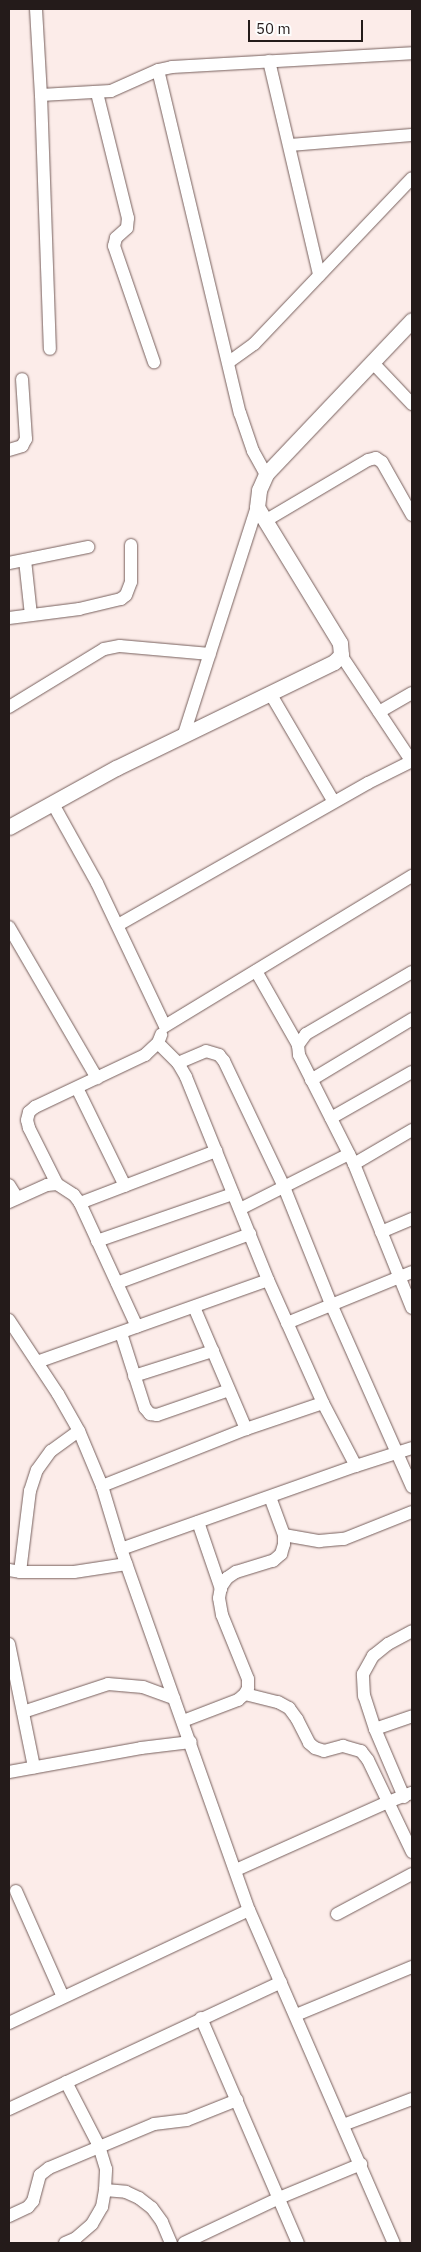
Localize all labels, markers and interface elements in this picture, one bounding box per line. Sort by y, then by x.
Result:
scale bar [251,10,366,42]
text: 50 m [256,19,291,38]

